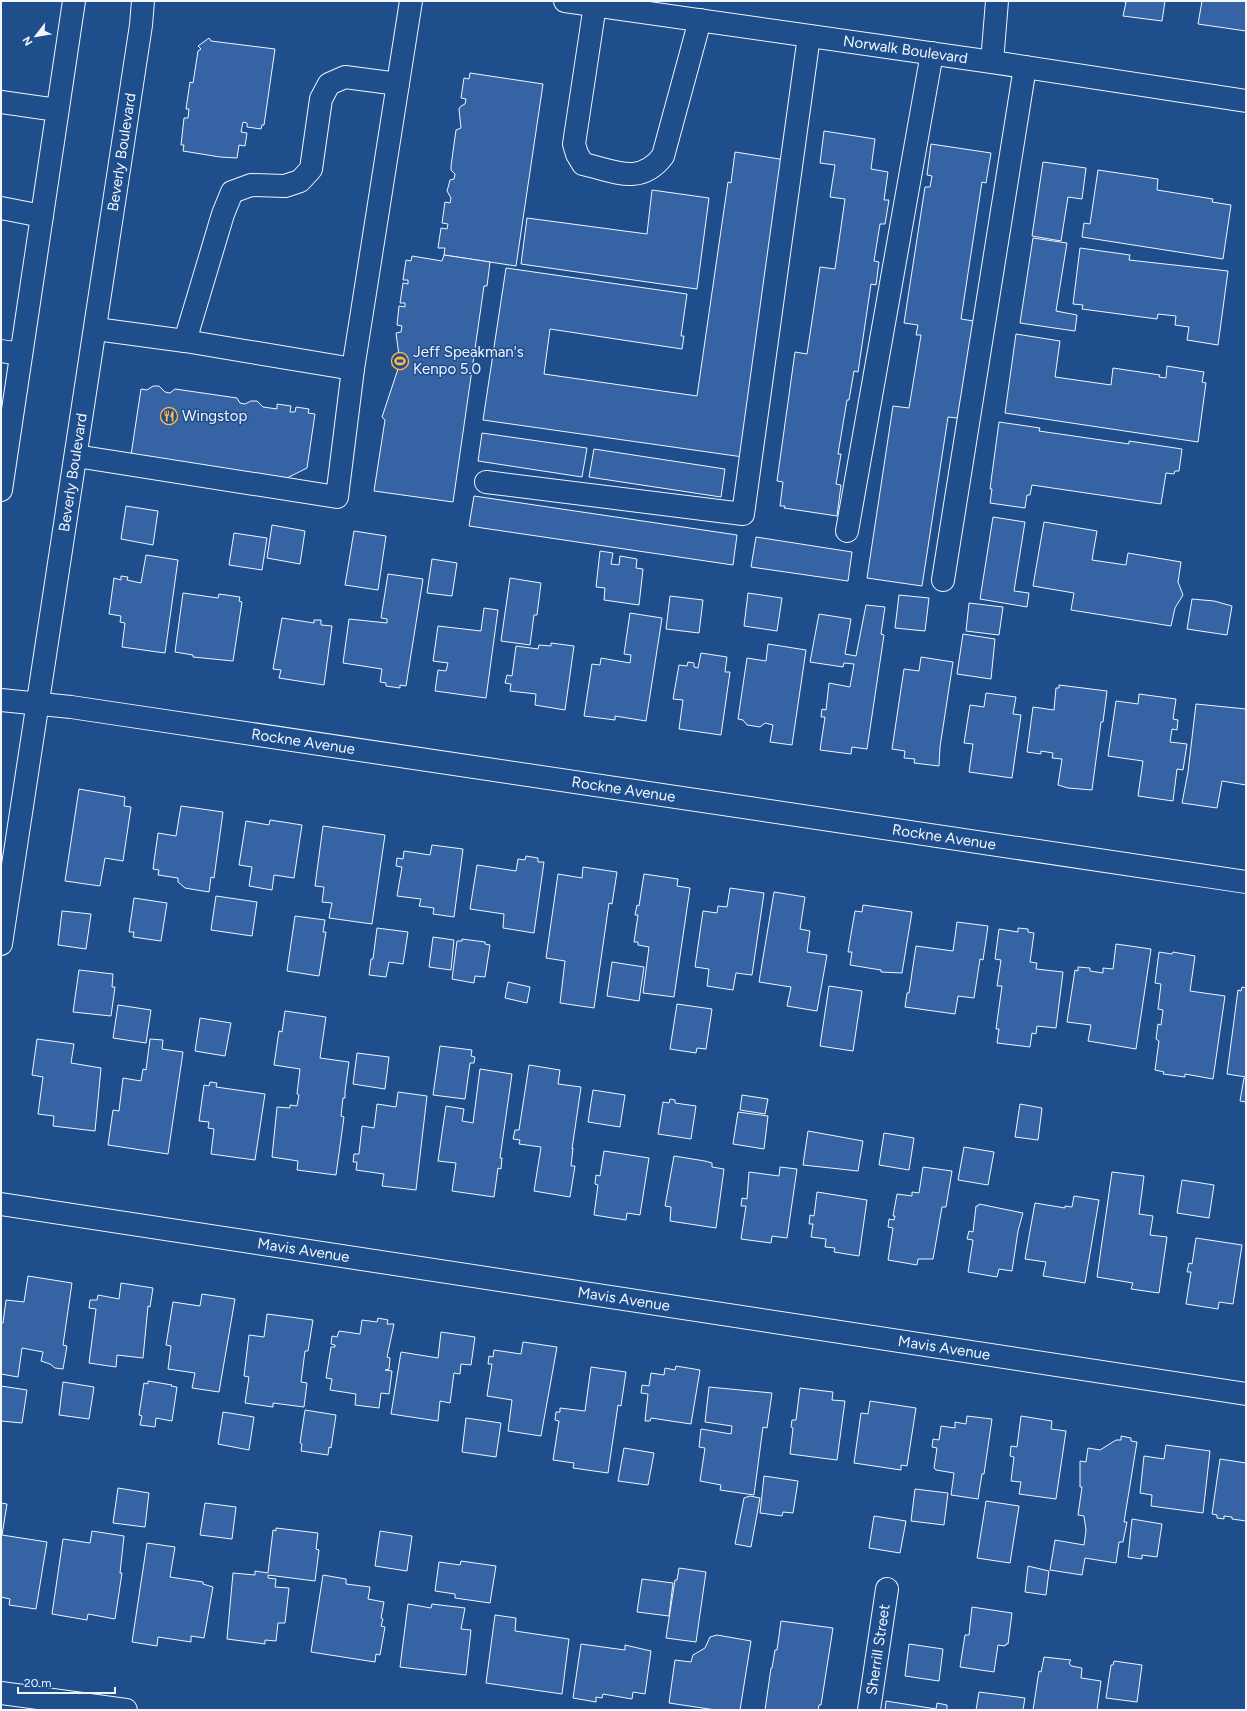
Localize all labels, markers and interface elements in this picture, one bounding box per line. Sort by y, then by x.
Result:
north arrow [16,16,56,56]
street label: Norwalk Boulevard [842,32,969,67]
text: N [20,34,36,48]
street label: Beverly Boulevard [104,92,140,213]
place label: Jeff Speakman's Kenpo 5.0 [413,343,524,378]
sports icon: Jeff Speakman's Kenpo 5.0 [390,351,410,371]
restaurant icon: Wingstop [159,406,179,426]
place label: Wingstop [182,407,247,425]
street label: Beverly Boulevard [55,412,91,533]
street label: Rockne Avenue [250,725,356,758]
street label: Rockne Avenue [571,773,677,806]
street label: Rockne Avenue [891,820,997,854]
street label: Mavis Avenue [256,1234,351,1266]
street label: Mavis Avenue [576,1283,671,1315]
street label: Mavis Avenue [897,1332,991,1364]
street label: Sherrill Street [862,1603,894,1696]
scale bar [18,1669,115,1695]
text: 20 m [24,1676,52,1690]

